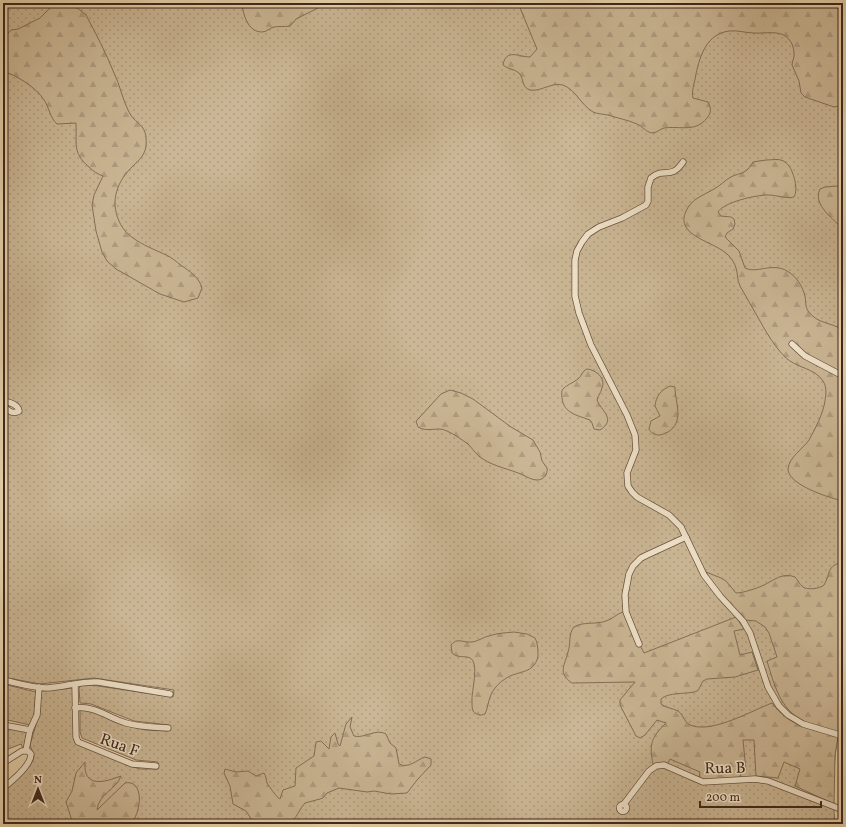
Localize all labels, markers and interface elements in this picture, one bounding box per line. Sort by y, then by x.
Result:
street label: Rua F [97,729,142,763]
street label: Rua B [704,758,746,780]
north arrow [18,769,58,809]
text: N [34,773,42,788]
scale bar [700,783,821,809]
text: 200 m [706,790,740,806]

